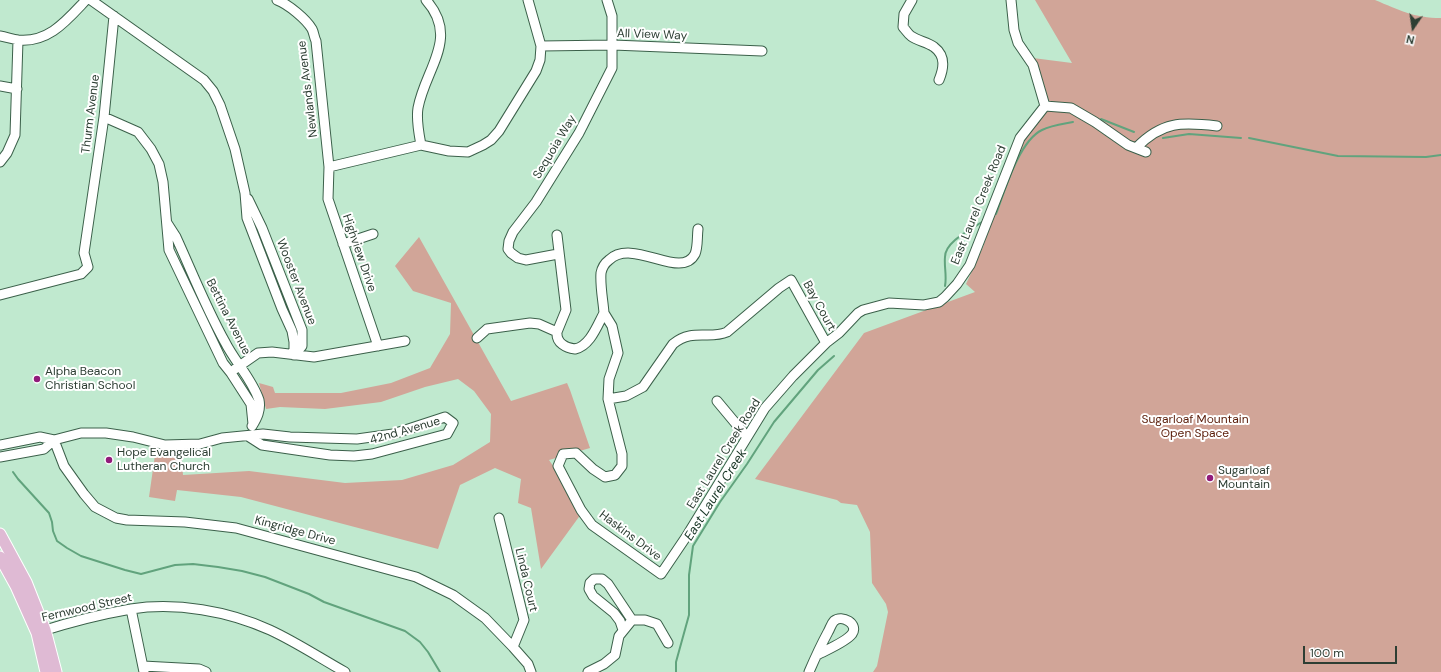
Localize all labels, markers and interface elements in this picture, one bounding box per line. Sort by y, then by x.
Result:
north arrow [1393,8,1433,48]
street label: All View Way [617,27,687,43]
text: N [1405,32,1416,47]
street label: Newlands Avenue [295,40,321,138]
street label: Thurm Avenue [79,74,103,154]
street label: Sequoia Way [530,112,580,182]
street label: East Laurel Creek Road [948,143,1010,267]
street label: Highview Drive [339,212,379,294]
street label: Wooster Avenue [273,237,319,327]
street label: Bettina Avenue [203,277,253,357]
street label: Bay Court [799,278,839,334]
place label: Alpha Beacon Christian School [45,365,135,393]
marker: Alpha Beacon Christian School [32,374,42,384]
street label: East Laurel Creek Road [684,396,764,512]
park label: Sugarloaf Mountain Open Space [1141,413,1249,441]
street label: 42nd Avenue [368,414,442,448]
place label: Hope Evangelical Lutheran Church [117,446,211,474]
water label: East Laurel Creek [682,446,750,544]
marker: Hope Evangelical Lutheran Church [104,455,114,465]
place label: Sugarloaf Mountain [1218,464,1270,492]
marker: Sugarloaf Mountain [1205,473,1215,483]
street label: Haskins Drive [596,508,664,564]
street label: Kingridge Drive [253,513,337,549]
street label: Linda Court [512,547,540,613]
street label: Fernwood Street [40,591,134,625]
scale bar [1305,638,1399,664]
text: 100 m [1310,645,1344,661]

